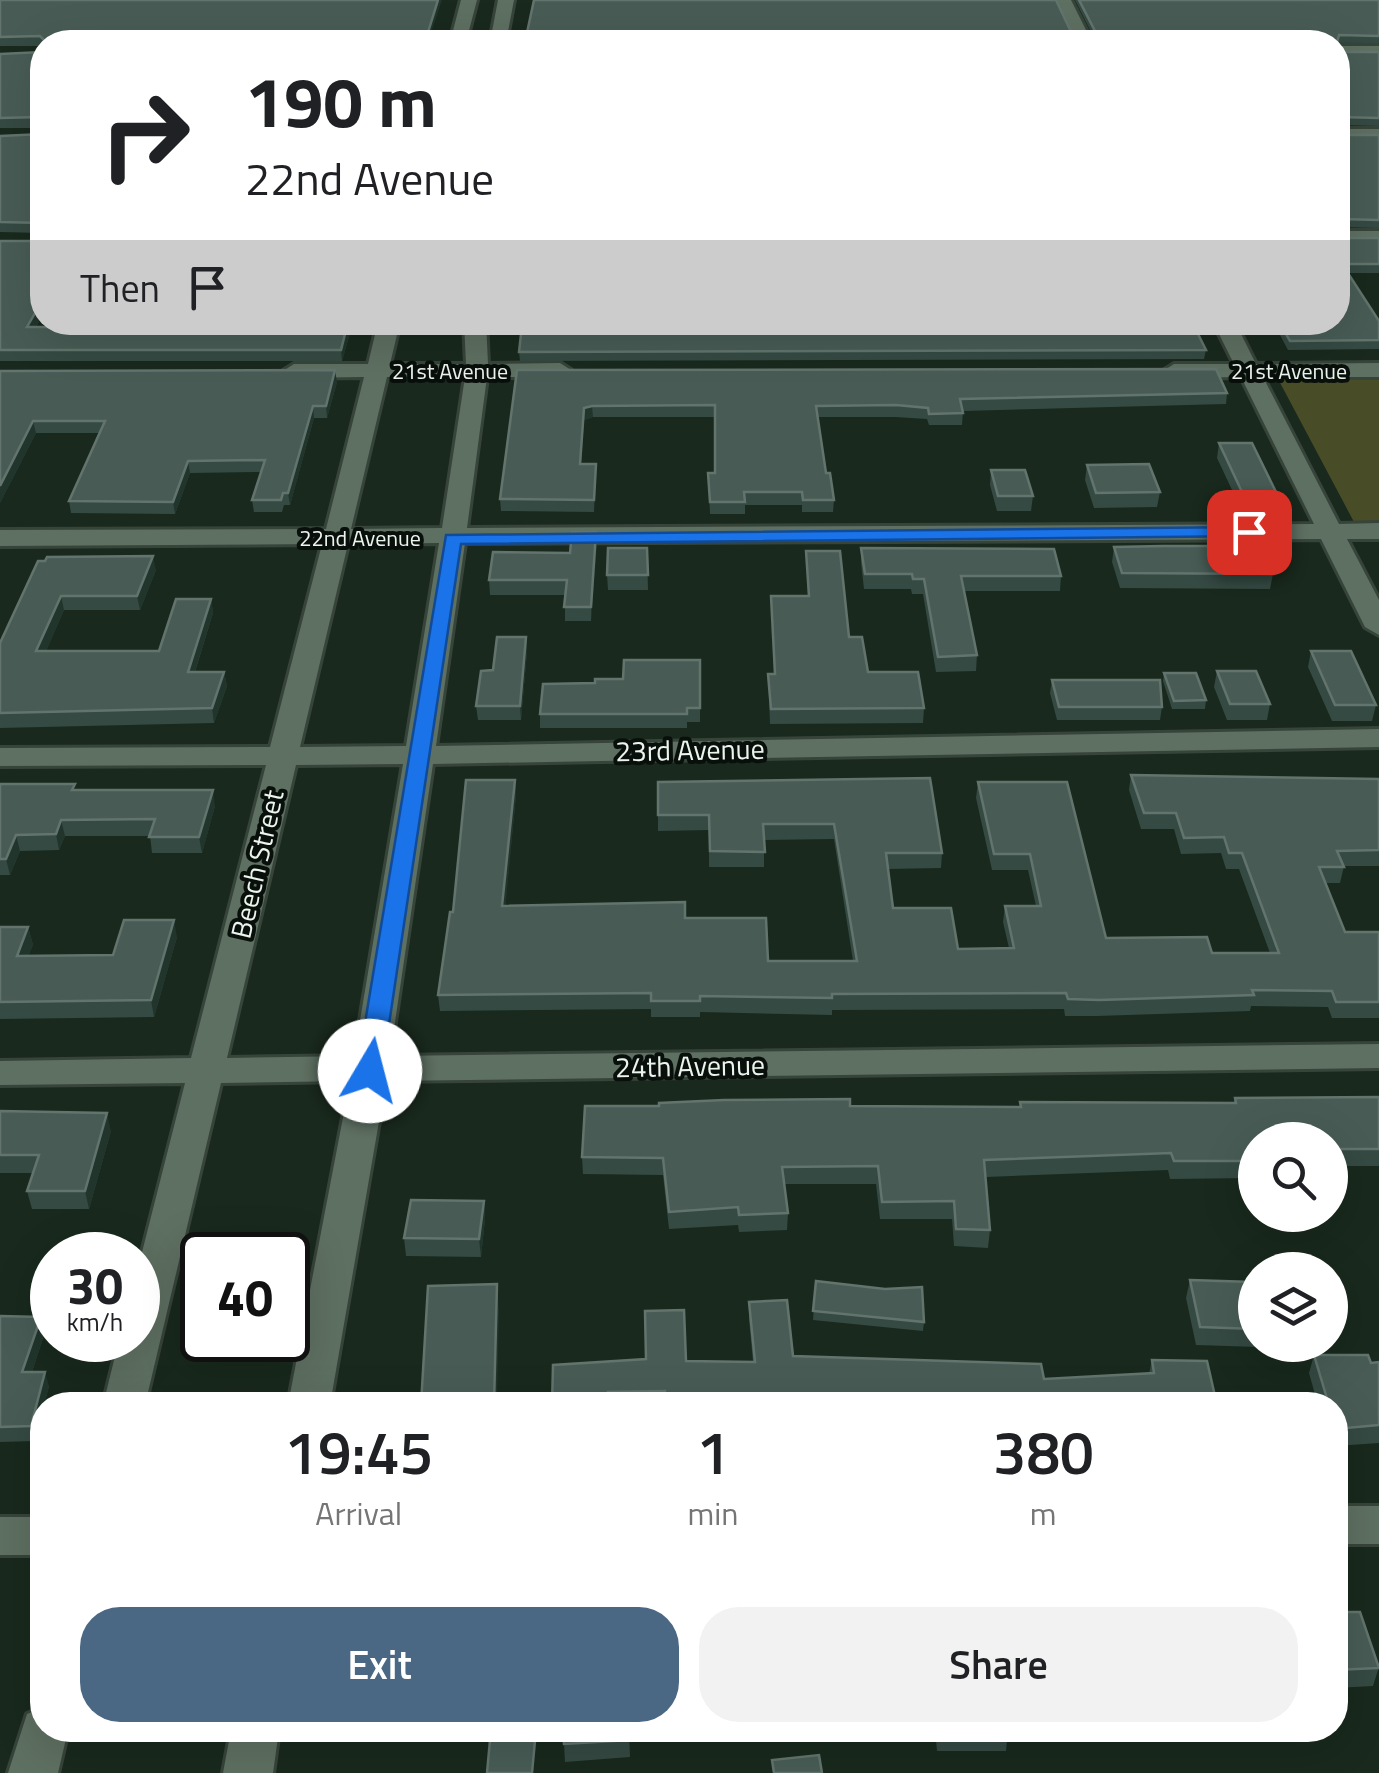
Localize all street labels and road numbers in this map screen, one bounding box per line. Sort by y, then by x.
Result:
street label: 21st Avenue [392,354,508,388]
street label: 21st Avenue [1231,354,1347,388]
street label: 22nd Avenue [299,521,421,555]
street label: 23rd Avenue [615,727,765,772]
street label: Beech Street [219,785,294,942]
street label: 24th Avenue [615,1043,765,1088]

